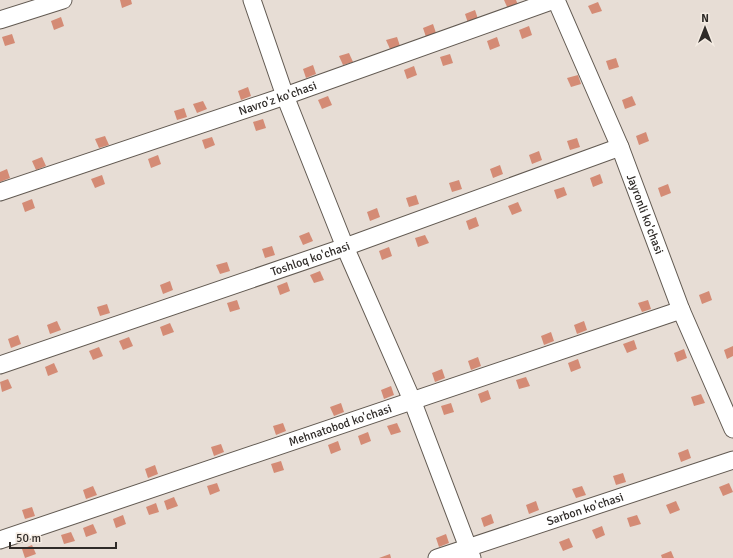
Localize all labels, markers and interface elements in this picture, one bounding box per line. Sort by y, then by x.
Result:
north arrow [685,8,725,48]
text: N [701,12,709,25]
street label: Navro'z ko'chasi [237,78,319,119]
street label: Jayronli ko'chasi [623,172,666,256]
street label: Toshloq ko'chasi [269,239,352,280]
street label: Mehnatobod ko'chasi [287,401,394,450]
street label: Sarbon ko'chasi [545,490,626,529]
scale bar [10,524,116,550]
text: 50 m [16,531,41,546]

